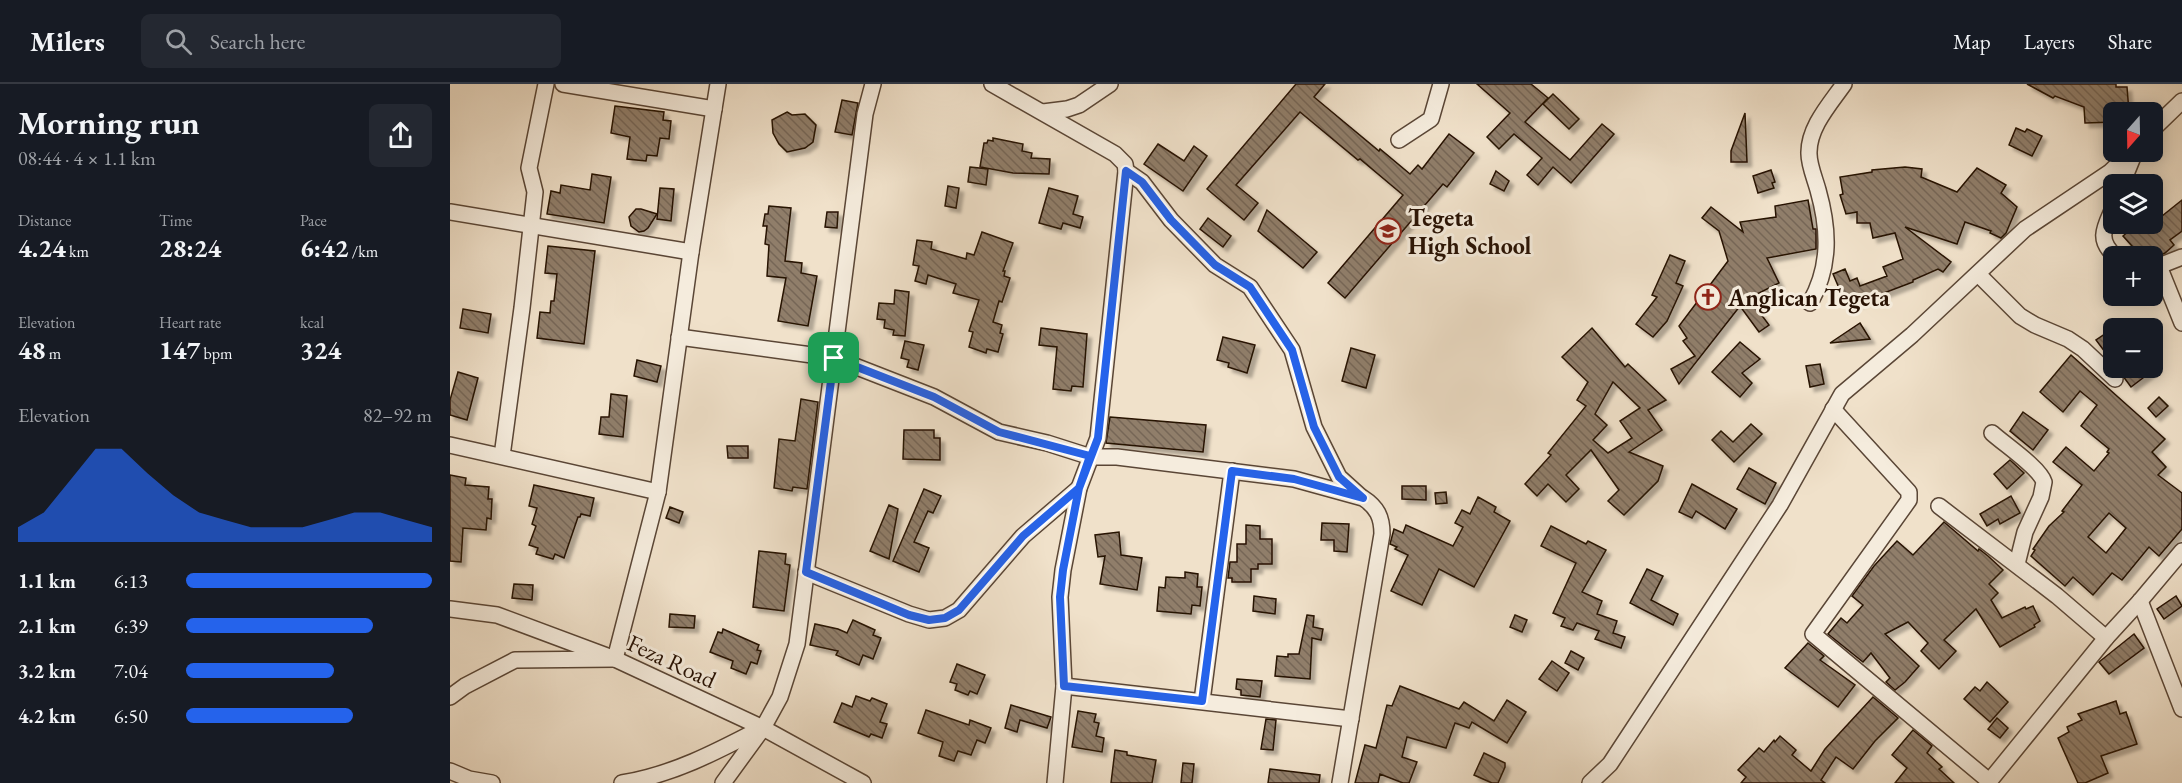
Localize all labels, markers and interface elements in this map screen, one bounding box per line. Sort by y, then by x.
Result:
search box [141,14,561,68]
text: Milers [30,23,105,59]
icon: search [162,25,195,58]
text: Search here [210,27,305,56]
text: Map [1953,28,1991,55]
text: Layers [2024,28,2075,55]
text: Share [2108,28,2152,55]
text: Morning run [18,101,200,144]
north arrow [2103,102,2163,162]
map controls [2103,102,2163,378]
button: share [369,104,432,167]
text: 08:44 · 4 × 1.1 km [18,145,156,171]
button: layers [2103,174,2163,234]
place label: Tegeta High School [1408,202,1531,262]
text: Distance [18,210,71,231]
text: Time [159,210,192,231]
text: Pace [300,210,327,231]
school or university icon: Tegeta High School [1373,216,1403,246]
text: 4.24 [18,231,66,265]
text: 28:24 [159,231,221,265]
text: 6:42 [300,231,349,265]
text: km [66,241,89,262]
text: /km [349,241,378,262]
button: + [2103,246,2163,306]
church icon: Anglican Tegeta [1693,282,1723,312]
place label: Anglican Tegeta [1727,282,1890,314]
text: Elevation [18,312,76,333]
text: Heart rate [159,312,221,333]
text: kcal [300,312,324,333]
button: − [2103,318,2163,378]
pin [808,332,859,383]
text: 48 [18,333,46,367]
text: 147 [159,333,200,367]
text: 324 [300,333,341,367]
icon: arrive [817,341,850,374]
text: m [46,343,61,364]
text: bpm [200,343,232,364]
text: Elevation [18,402,90,428]
text: 82–92 m [363,402,432,428]
text: 1.1 km [18,568,76,594]
text: 6:13 [114,568,148,594]
text: 2.1 km [18,613,76,639]
text: 6:39 [114,613,148,639]
street label: Feza Road [623,627,722,695]
text: 3.2 km [18,658,76,684]
text: 7:04 [114,658,148,684]
text: 4.2 km [18,703,76,729]
text: 6:50 [114,703,148,729]

